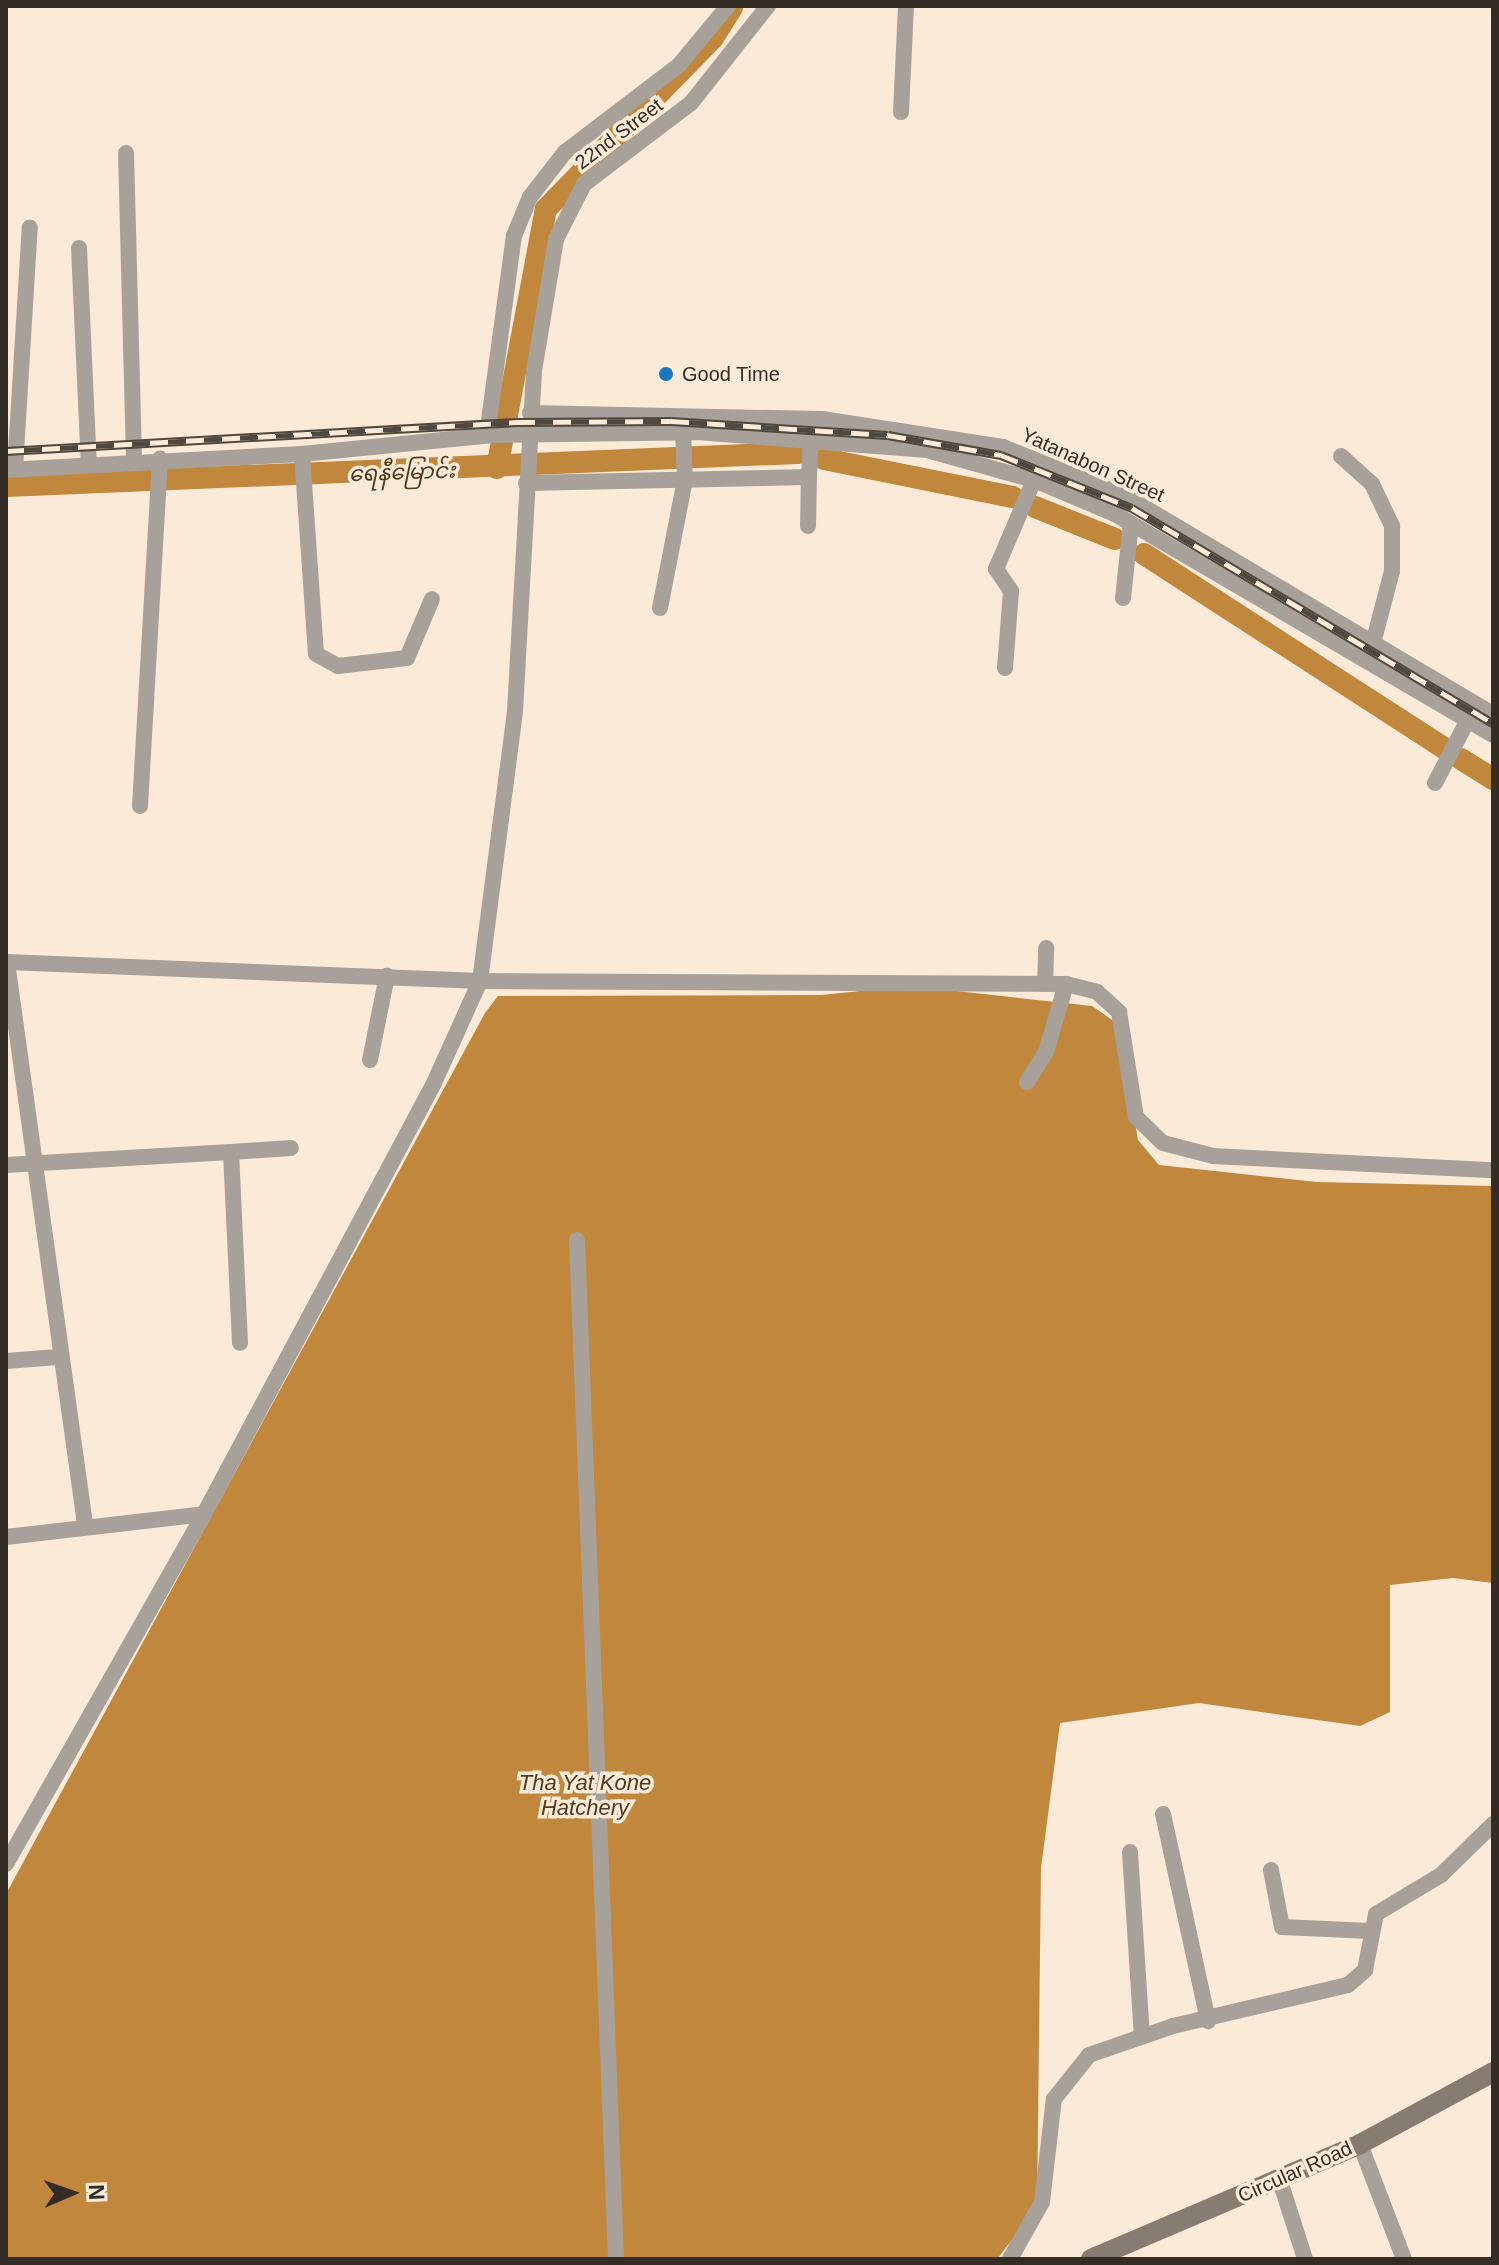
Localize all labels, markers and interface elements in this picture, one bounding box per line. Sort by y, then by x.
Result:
street label: 22nd Street [570,93,668,175]
place label: Good Time [682,362,780,386]
marker: Good Time [657,365,675,383]
street label: Yatanabon Street [1018,423,1168,507]
water label: ရေနီမြောင်း [348,457,456,487]
water label: Tha Yat Kone Hatchery [519,1769,651,1820]
street label: Circular Road [1234,2136,1356,2208]
north arrow [32,2153,112,2233]
text: N [84,2184,109,2201]

